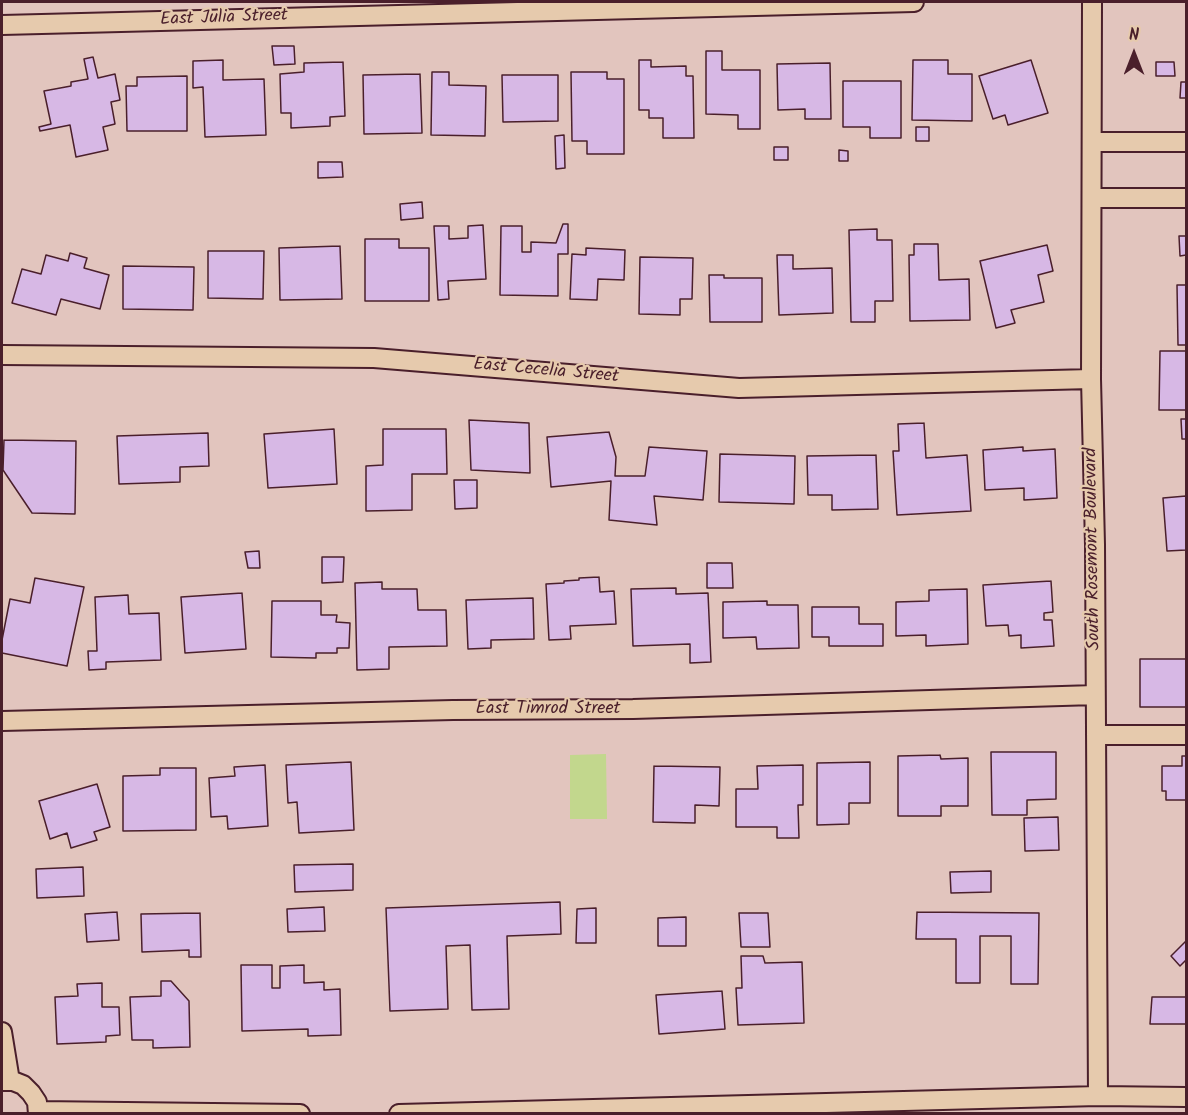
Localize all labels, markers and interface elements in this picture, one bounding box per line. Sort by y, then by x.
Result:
street label: East Julia Street [160,6,288,32]
text: N [1129,23,1139,48]
north arrow [1104,24,1164,84]
street label: East Cecelia Street [472,355,620,389]
street label: South Rosemont Boulevard [1081,447,1107,651]
street label: East Timrod Street [475,699,621,721]

